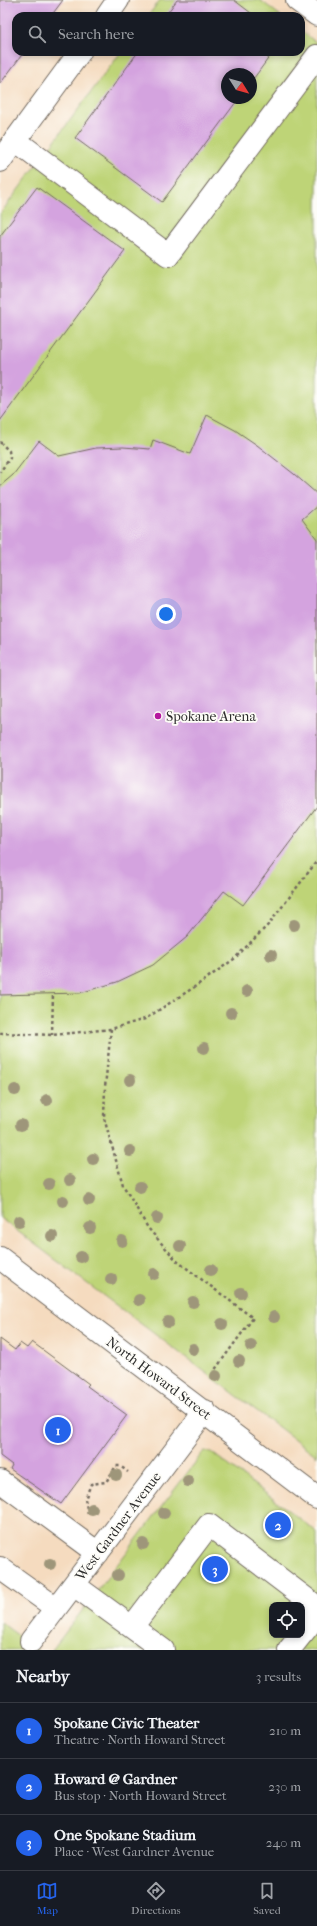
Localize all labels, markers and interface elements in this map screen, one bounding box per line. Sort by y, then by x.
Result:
search box [12,12,305,56]
icon: search [26,23,48,45]
text: Search here [58,25,134,43]
north arrow [221,68,257,104]
your location [156,604,176,624]
place label: Spokane Arena [166,708,256,725]
marker: Spokane Arena [153,711,163,721]
street label: North Howard Street [103,1333,215,1423]
pin: 1 [45,1415,71,1445]
street label: West Gardner Avenue [71,1468,165,1585]
pin: 2 [265,1510,291,1540]
pin: 3 [202,1554,228,1584]
map controls [269,1602,305,1638]
button: locate [269,1602,305,1638]
text: Nearby [16,1666,70,1686]
text: 3 results [256,1669,301,1684]
text: Spokane Civic Theater [54,1714,199,1732]
text: 1 [27,1723,31,1738]
text: 210 m [269,1723,301,1738]
text: Theatre · North Howard Street [54,1732,225,1747]
text: Howard @ Gardner [54,1770,177,1788]
text: 2 [26,1779,32,1794]
text: 230 m [268,1779,301,1794]
text: Bus stop · North Howard Street [54,1788,227,1803]
text: One Spokane Stadium [54,1826,196,1844]
text: 3 [26,1835,32,1850]
text: 240 m [266,1835,301,1850]
text: Place · West Gardner Avenue [54,1844,214,1859]
tab: Map [36,1880,58,1917]
tab: Directions [131,1880,181,1917]
tab: Saved [253,1880,281,1917]

